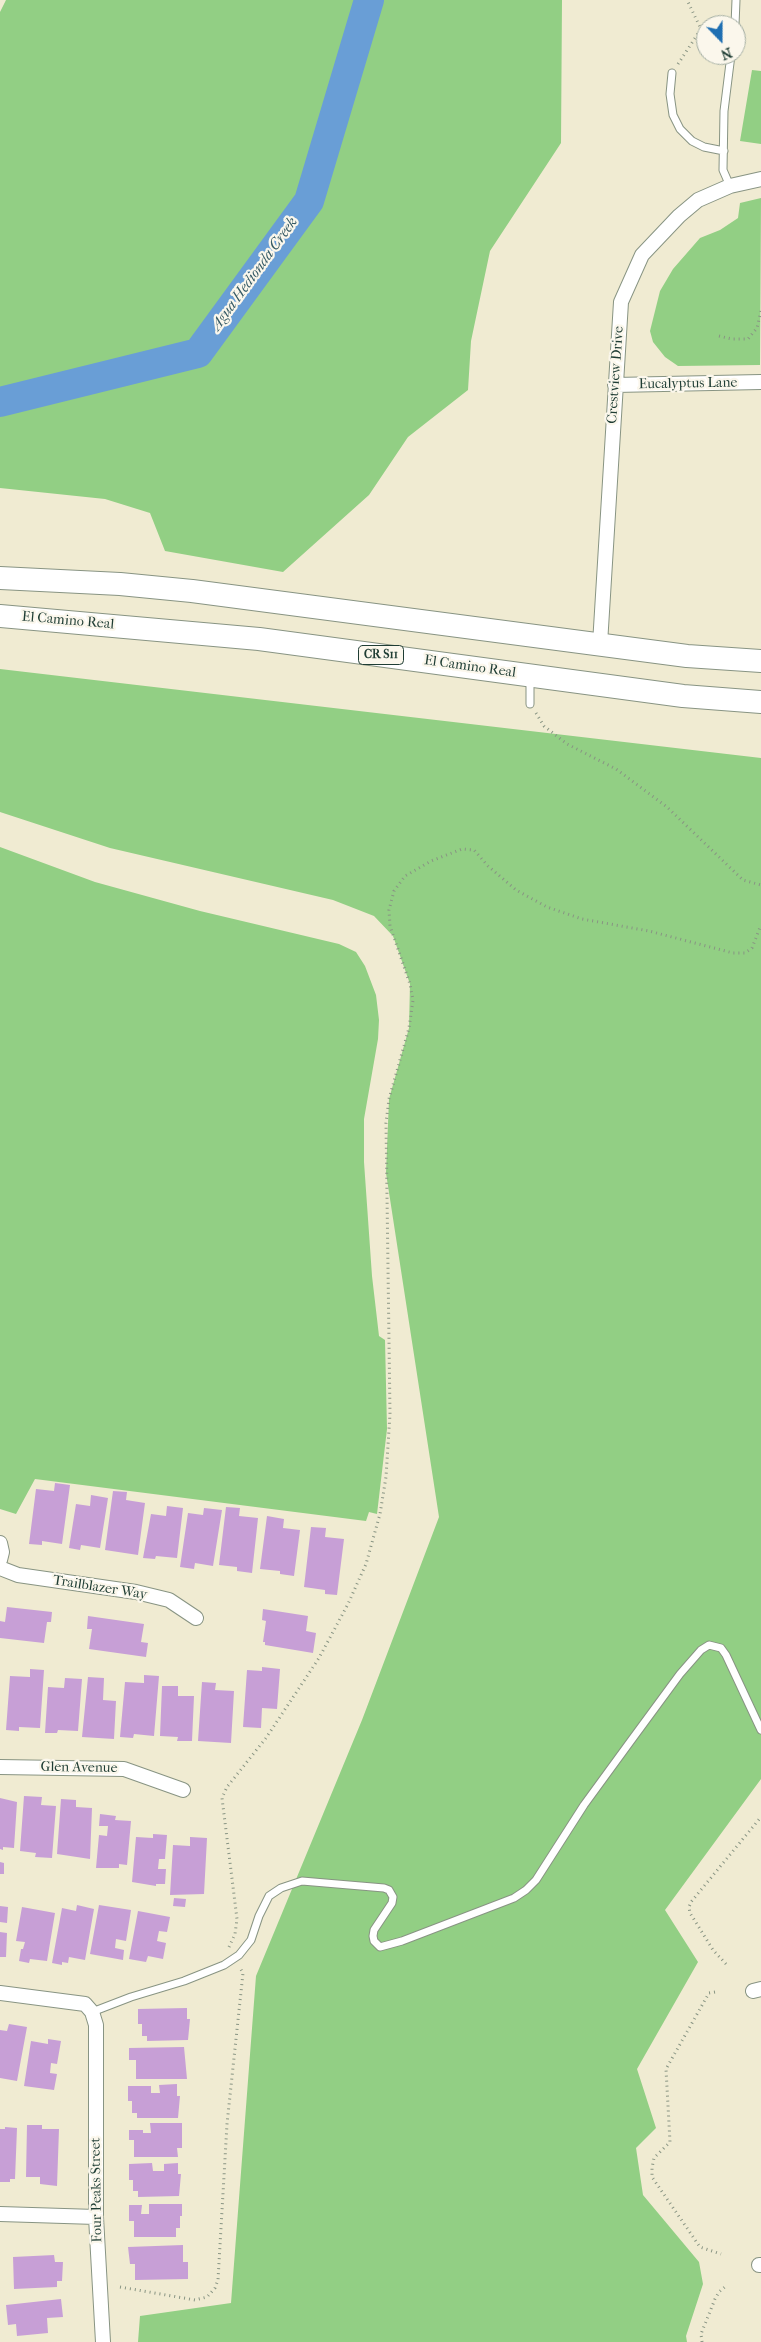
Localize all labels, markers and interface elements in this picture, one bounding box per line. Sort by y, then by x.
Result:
north arrow [696,15,746,65]
text: N [718,44,735,63]
water label: Agua Hedionda Creek [208,214,302,334]
street label: Crestview Drive [604,326,628,424]
street label: Eucalyptus Lane [638,375,738,393]
street label: El Camino Real [21,609,115,633]
road number: CR S11 [358,646,404,664]
street label: El Camino Real [423,652,517,682]
street label: Trailblazer Way [52,1572,148,1604]
street label: Glen Avenue [40,1759,118,1777]
street label: Four Peaks Street [88,2137,106,2243]

